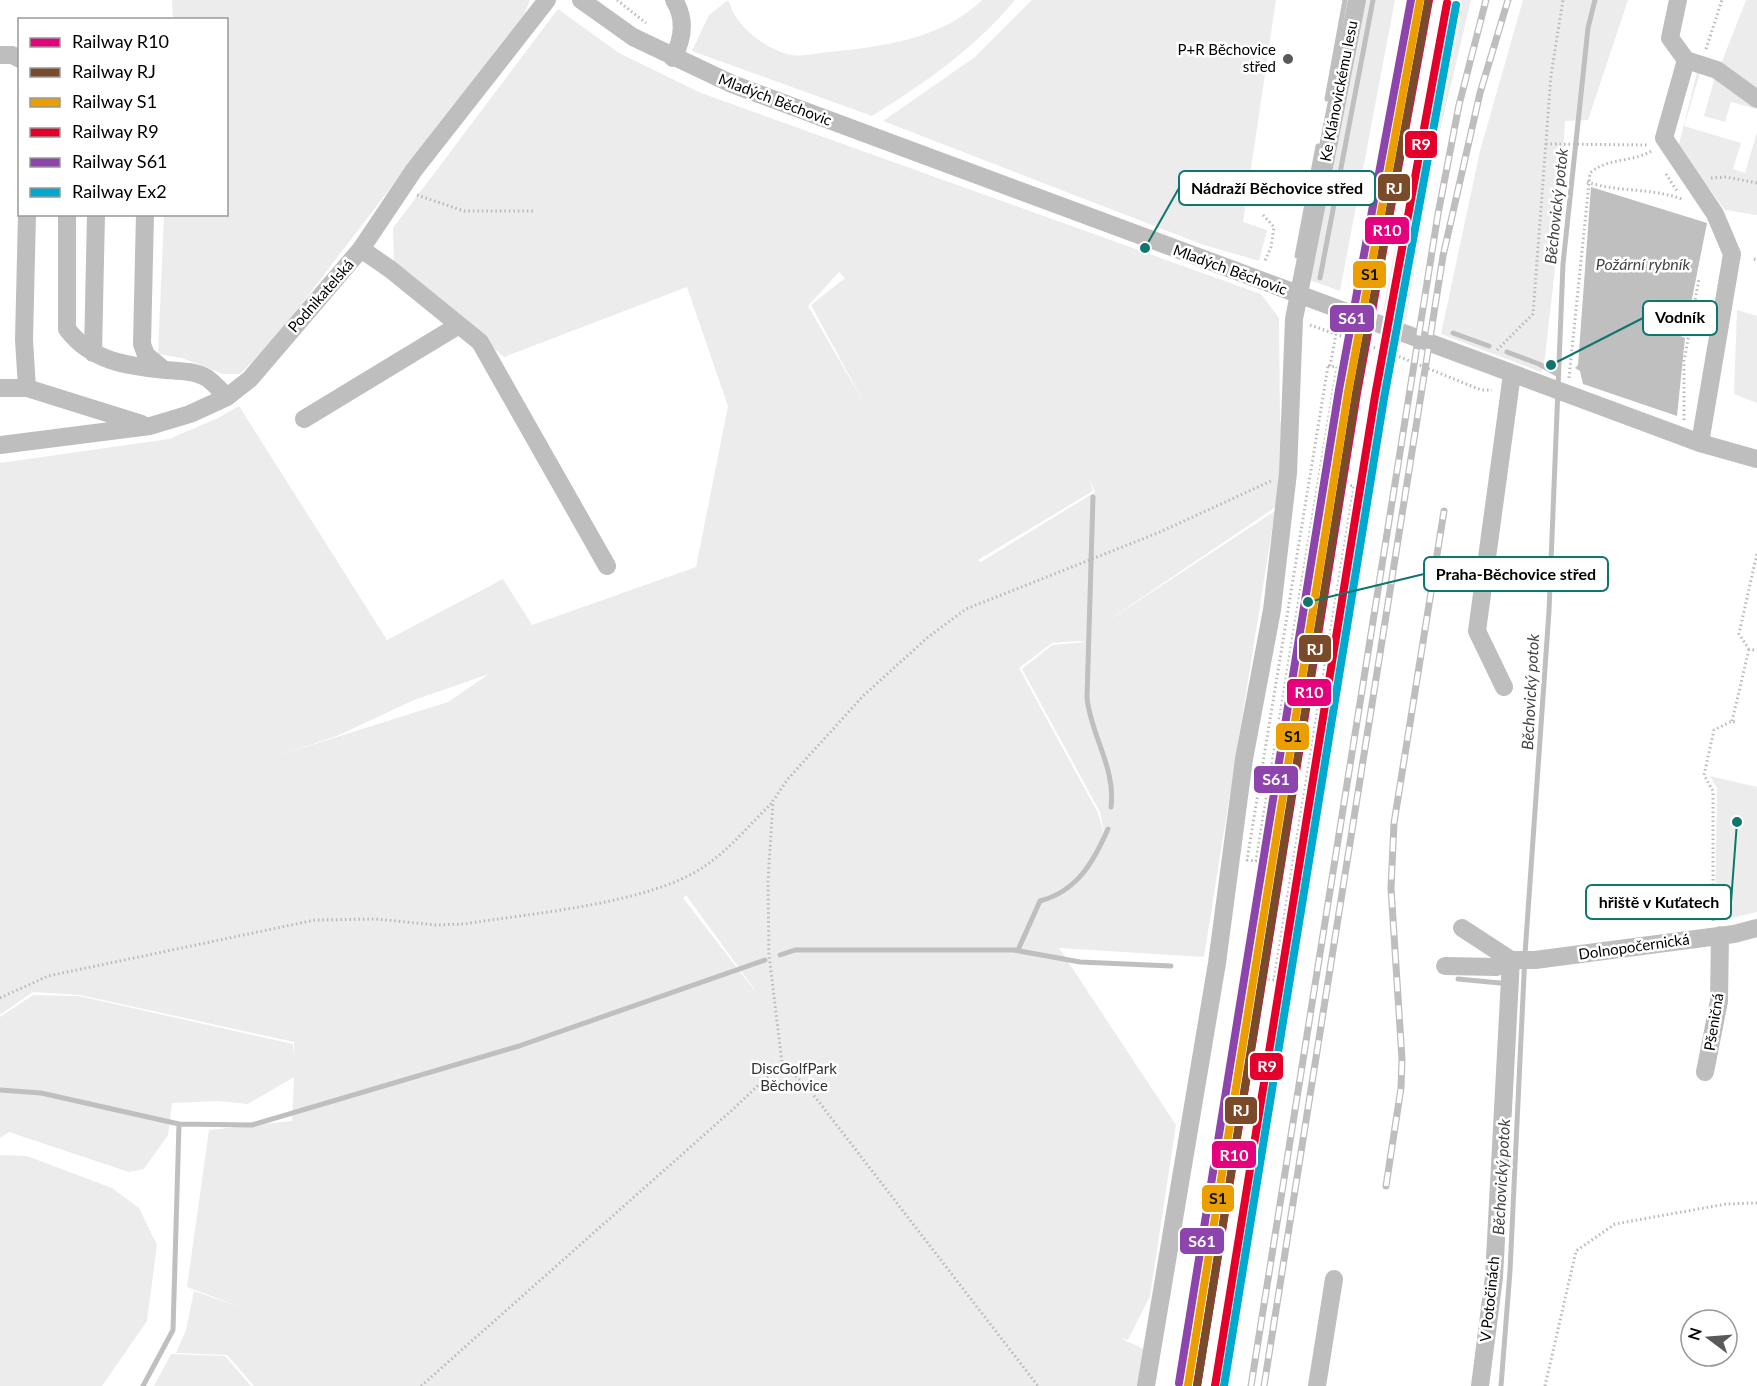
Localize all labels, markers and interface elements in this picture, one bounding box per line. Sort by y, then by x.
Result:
legend [18,18,228,216]
street label: Ke Klánovickému lesu [1316,19,1361,163]
text: Railway R10 [72,30,169,52]
place label: P+R Běchovice střed [1177,40,1276,75]
marker: P+R Běchovice střed [1281,52,1295,66]
text: Railway RJ [72,60,156,82]
street label: Mladých Běchovic [716,69,835,129]
text: Railway S1 [72,90,157,112]
text: Railway R9 [72,120,159,142]
line badge: R9 [1404,130,1438,159]
text: R9 [1411,134,1431,153]
water label: Běchovický potok [1540,147,1571,265]
text: Railway S61 [72,150,168,172]
callout: Nádraží Běchovice střed [1179,171,1375,205]
line badge: RJ [1377,173,1411,202]
text: Nádraží Běchovice střed [1191,178,1363,197]
text: RJ [1385,178,1403,197]
text: Railway Ex2 [72,180,167,202]
line badge: R10 [1364,216,1410,245]
text: R10 [1373,220,1401,239]
street label: Mladých Běchovic [1171,240,1290,298]
water label: Požární rybník [1596,254,1691,273]
street label: Podnikatelská [284,255,357,336]
line badge: S1 [1352,260,1387,289]
text: S1 [1361,264,1379,283]
callout: Vodník [1643,301,1717,335]
line badge: S61 [1329,304,1375,333]
text: Vodník [1654,307,1706,326]
text: S61 [1338,308,1366,327]
callout: Praha-Běchovice střed [1424,557,1608,591]
text: Praha-Běchovice střed [1436,564,1596,583]
water label: Běchovický potok [1517,633,1542,751]
line badge: RJ [1298,634,1332,663]
text: RJ [1306,639,1324,658]
line badge: R10 [1286,678,1332,707]
text: R10 [1295,682,1323,701]
line badge: S1 [1275,722,1310,751]
text: S1 [1284,726,1302,745]
line badge: S61 [1253,765,1299,794]
text: S61 [1262,769,1290,788]
callout: hřiště v Kuťatech [1586,885,1731,919]
text: hřiště v Kuťatech [1599,892,1719,911]
street label: Dolnopočernická [1577,929,1690,963]
street label: Pšeničná [1700,992,1726,1052]
line badge: R9 [1249,1052,1284,1081]
text: R9 [1257,1056,1277,1075]
park label: DiscGolfPark Běchovice [751,1059,837,1094]
line badge: RJ [1224,1096,1258,1125]
text: RJ [1232,1100,1250,1119]
water label: Běchovický potok [1488,1118,1513,1236]
line badge: R10 [1211,1140,1257,1169]
text: R10 [1220,1145,1248,1164]
line badge: S1 [1201,1184,1235,1213]
text: S1 [1209,1188,1227,1207]
line badge: S61 [1179,1227,1225,1255]
text: S61 [1188,1231,1216,1250]
street label: V Potočinách [1476,1255,1502,1343]
north arrow [1679,1308,1739,1368]
text: N [1683,1325,1705,1342]

